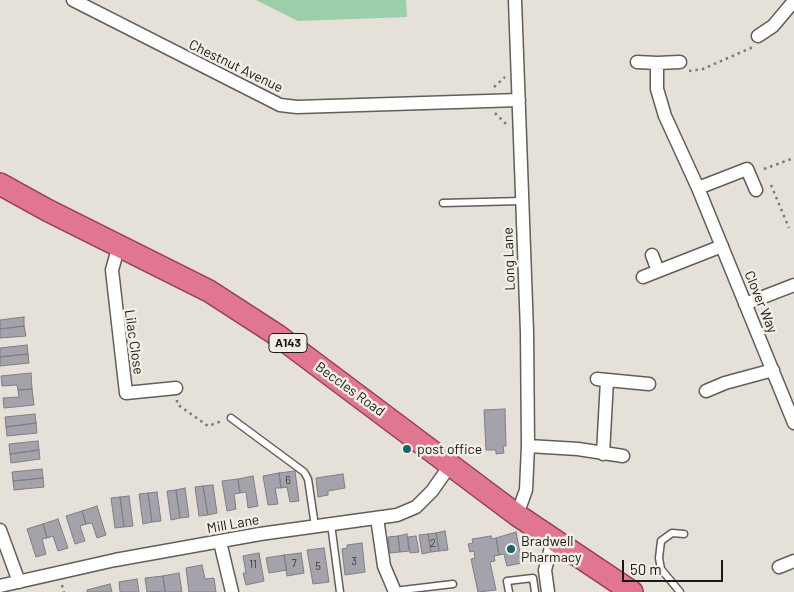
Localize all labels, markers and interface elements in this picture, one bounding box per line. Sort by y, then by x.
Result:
street label: Chestnut Avenue [186,36,286,96]
street label: Long Lane [499,227,519,291]
street label: Clover Way [741,268,781,336]
street label: Lilac Close [121,308,147,376]
road number: A143 [269,333,307,352]
street label: Beccles Road [312,358,388,420]
place label: post office [417,441,482,457]
marker: post office [401,443,413,455]
house number: 6 [285,473,291,487]
street label: Mill Lane [206,511,260,537]
place label: Bradwell Pharmacy [521,533,581,566]
house number: 2 [430,536,436,550]
marker: Bradwell Pharmacy [505,543,517,555]
scale bar [624,550,725,582]
house number: 3 [351,554,357,568]
house number: 7 [291,556,297,570]
house number: 11 [249,557,257,571]
house number: 5 [315,559,321,573]
text: 50 m [630,560,662,578]

